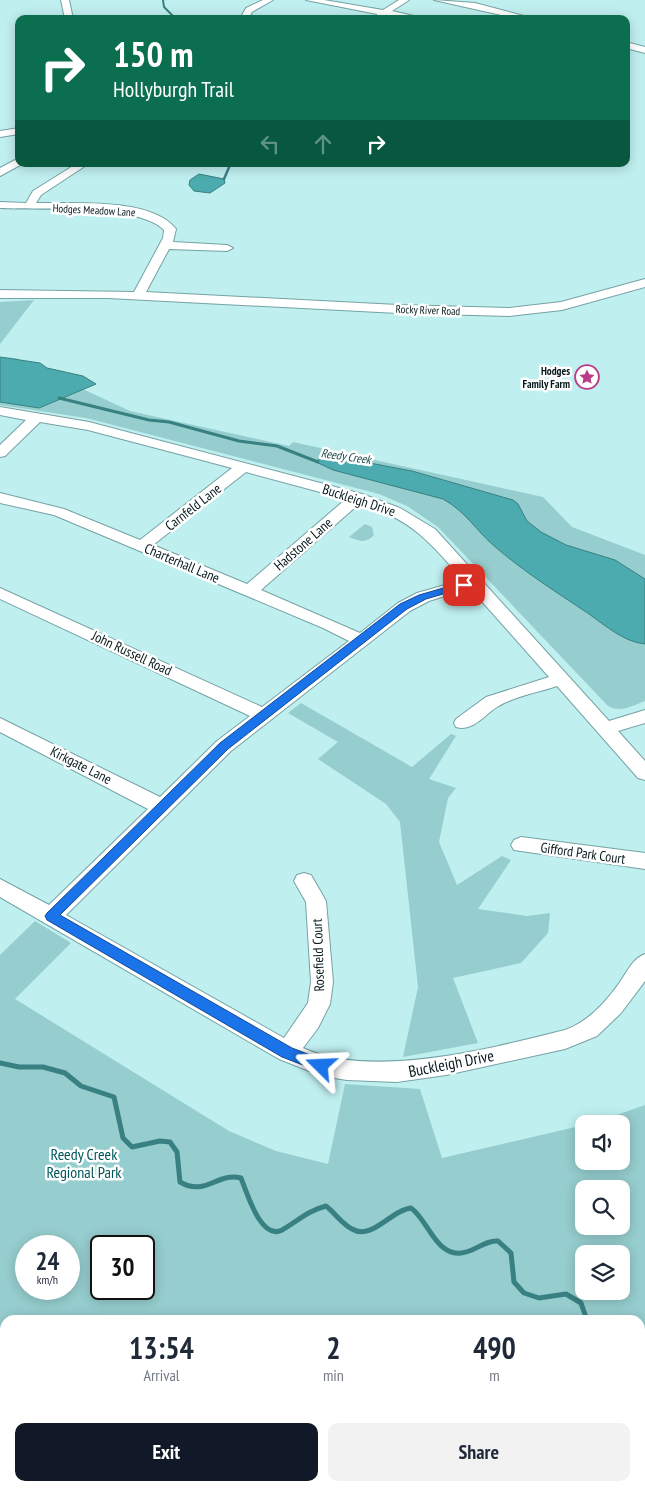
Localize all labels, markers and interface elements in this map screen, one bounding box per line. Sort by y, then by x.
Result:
text: 150 m [113,31,194,77]
icon: right [30,35,95,100]
text: Hollyburgh Trail [113,75,234,103]
icon: left [256,130,284,158]
icon: ahead [309,130,337,158]
icon: right [362,130,390,158]
street label: Hodges Meadow Lane [52,201,136,219]
street label: Rocky River Road [396,302,461,318]
place label: Hodges Family Farm [522,364,570,391]
place icon: Hodges Family Farm [574,364,600,390]
water label: Reedy Creek [320,445,373,467]
street label: Carnfeld Lane [161,479,225,535]
street label: Buckleigh Drive [320,480,398,520]
street label: Hadstone Lane [270,514,336,574]
street label: Charterhall Lane [142,539,223,587]
pin [443,564,485,606]
icon: arrive [450,571,478,599]
street label: John Russell Road [88,626,175,679]
street label: Kirkgate Lane [47,742,115,788]
street label: Gifford Park Court [539,838,627,868]
street label: Rosefield Court [308,918,328,992]
position arrow [294,1039,346,1091]
street label: Buckleigh Drive [407,1045,495,1081]
map controls [575,1115,630,1300]
button: sound [575,1115,630,1170]
park label: Reedy Creek Regional Park [46,1144,122,1182]
button: search [575,1180,630,1235]
speed limit sign: 30 [90,1235,155,1300]
text: 24 [36,1245,59,1277]
button: layers [575,1245,630,1300]
text: km/h [37,1272,58,1287]
text: 13:54 [129,1328,194,1367]
text: 2 [326,1328,341,1367]
text: 490 [473,1328,516,1367]
text: Arrival [143,1365,180,1385]
text: min [323,1365,344,1385]
text: m [489,1365,500,1385]
button: Exit [15,1423,318,1481]
button: Share [328,1423,630,1481]

